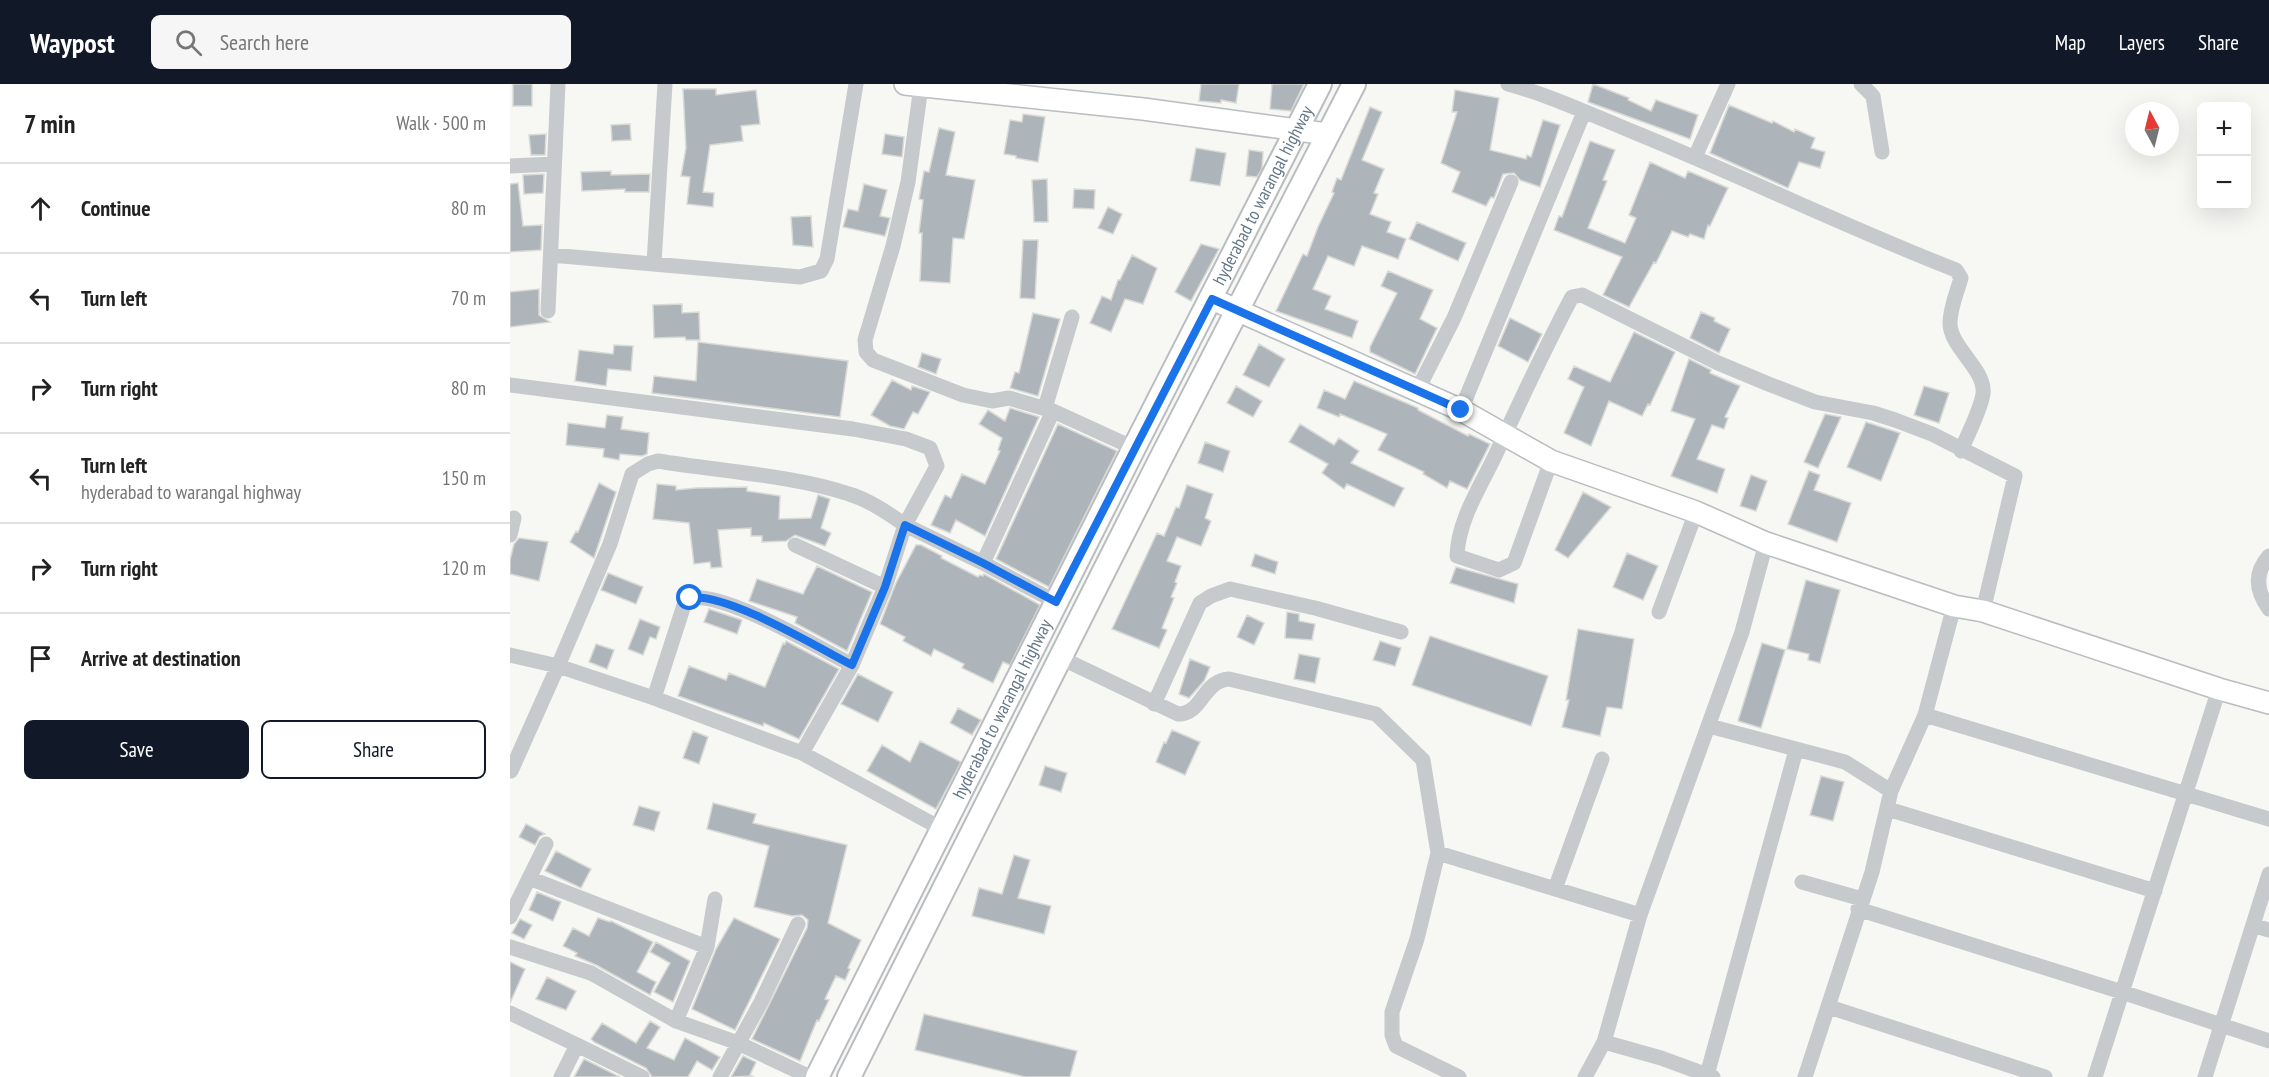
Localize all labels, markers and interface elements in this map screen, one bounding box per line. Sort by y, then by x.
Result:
search box [151,15,571,69]
text: Waypost [30,24,115,61]
icon: search [172,26,205,59]
text: Search here [220,28,309,56]
text: Map [2055,29,2086,56]
text: Layers [2119,29,2165,56]
text: Share [2198,29,2239,56]
street label: hyderabad to warangal highway [1207,102,1318,289]
north arrow [2125,102,2179,156]
map controls [2197,102,2251,210]
button: + [2197,102,2251,156]
text: 7 min [24,107,75,140]
text: Walk · 500 m [396,110,486,136]
button: − [2197,156,2251,210]
icon: ahead [24,192,57,225]
text: Continue [81,194,151,222]
text: 80 m [451,195,486,221]
icon: left [24,282,57,315]
text: Turn left [81,284,147,312]
text: 70 m [451,285,486,311]
icon: right [24,372,57,405]
text: Turn right [81,374,158,402]
text: 80 m [451,375,486,401]
route end [1447,396,1473,422]
text: Turn left [81,451,147,479]
icon: left [24,462,57,495]
text: 150 m [442,465,486,491]
text: hyderabad to warangal highway [81,479,301,505]
icon: right [24,552,57,585]
text: Turn right [81,554,158,582]
text: 120 m [442,555,486,581]
route start [676,584,702,610]
street label: hyderabad to warangal highway [947,615,1057,803]
icon: arrive [24,642,57,675]
text: Arrive at destination [81,644,241,672]
button: Save [24,720,249,779]
button: Share [261,720,486,779]

